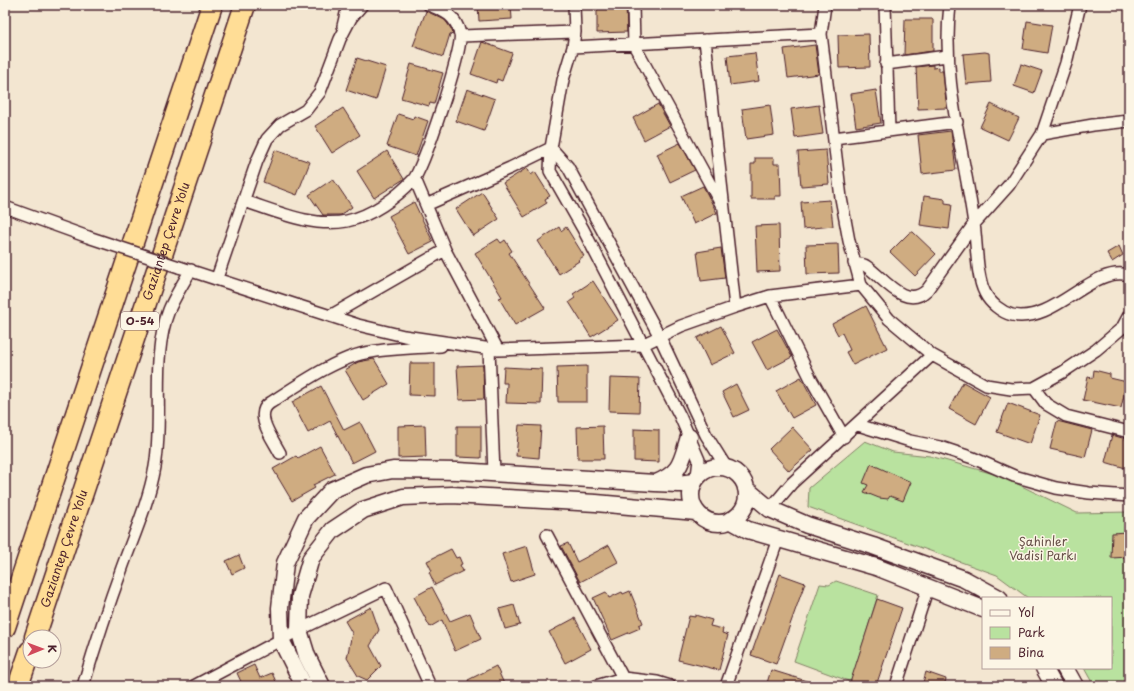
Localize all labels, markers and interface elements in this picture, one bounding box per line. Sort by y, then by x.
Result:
street label: Gaziantep Çevre Yolu [138,180,194,302]
road number: O-54 [121,312,159,330]
street label: Gaziantep Çevre Yolu [35,487,91,610]
park label: Şahinler Vadisi Parkı [1009,532,1077,564]
legend [982,597,1112,669]
text: Yol [1018,603,1034,621]
text: Park [1018,623,1045,641]
north arrow [22,629,62,669]
text: Bina [1018,643,1044,661]
text: K [44,645,61,653]

